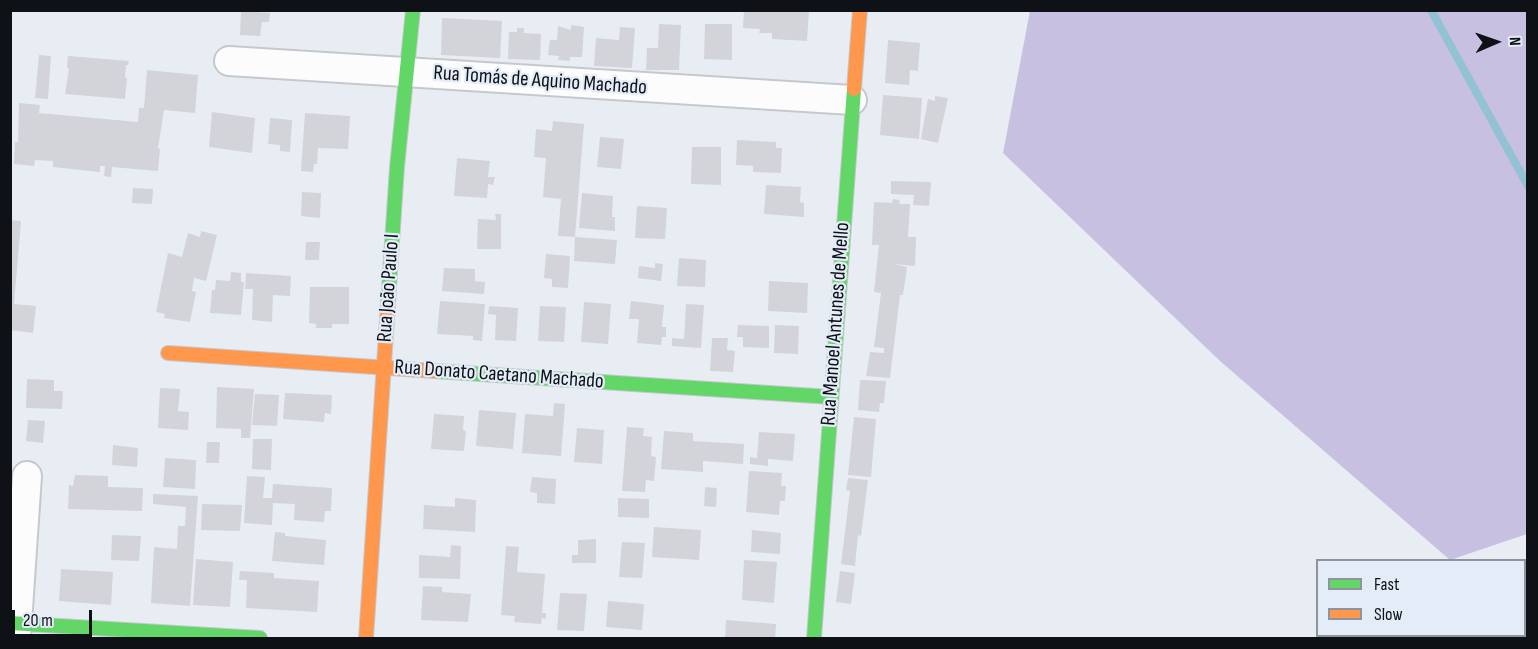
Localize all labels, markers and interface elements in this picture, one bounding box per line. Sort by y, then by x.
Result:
north arrow [1466,12,1526,72]
text: N [1505,37,1524,46]
street label: Rua Tomás de Aquino Machado [432,61,648,101]
street label: Rua Manoel Antunes de Mello [816,221,856,427]
street label: Rua João Paulo I [373,233,405,343]
street label: Rua Donato Caetano Machado [394,355,604,395]
legend [1316,559,1526,637]
text: Fast [1374,574,1399,595]
scale bar [15,598,94,636]
text: Slow [1374,604,1403,625]
text: 20 m [23,610,53,631]

